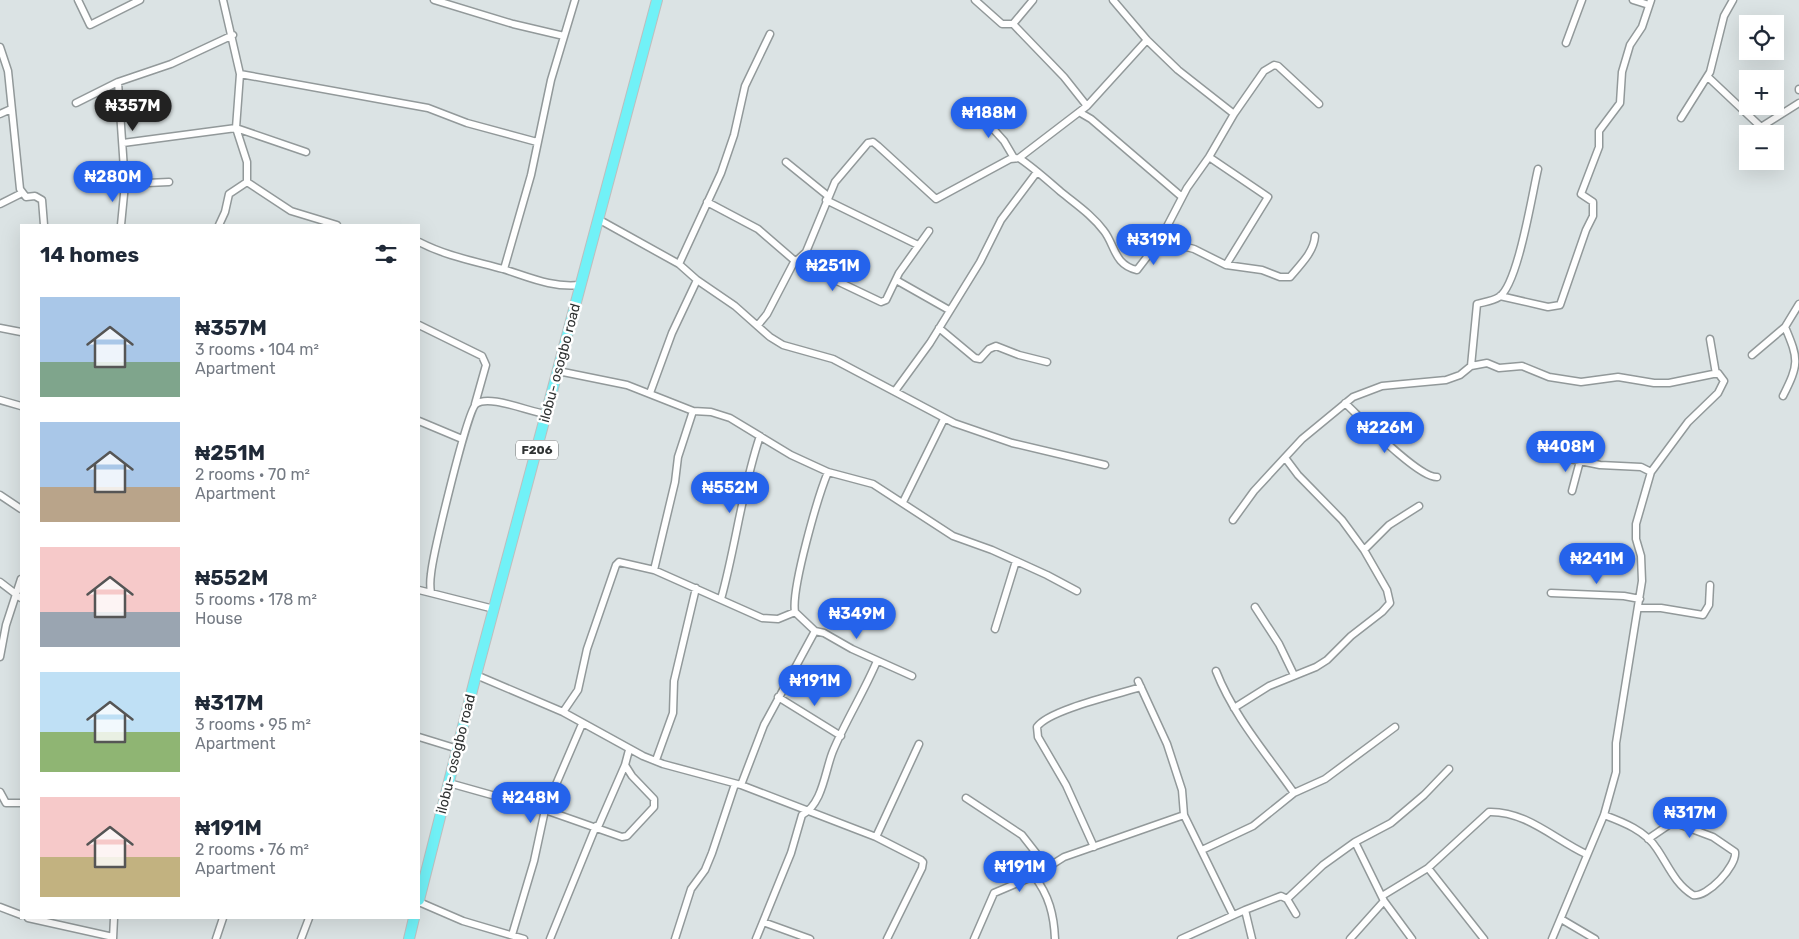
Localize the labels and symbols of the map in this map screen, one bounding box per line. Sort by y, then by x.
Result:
pin: ₦357M [98,90,168,132]
pin: ₦188M [954,96,1024,139]
pin: ₦280M [78,160,148,203]
pin: ₦319M [1119,224,1189,266]
pin: ₦251M [798,250,868,292]
street label: ilobu- osogbo road [536,302,584,424]
pin: ₦226M [1350,412,1420,454]
pin: ₦408M [1531,430,1601,473]
road number: F206 [516,440,558,460]
pin: ₦552M [695,472,765,514]
pin: ₦241M [1562,542,1632,585]
pin: ₦349M [822,598,892,640]
pin: ₦191M [780,664,850,707]
street label: ilobu- osogbo road [433,693,479,815]
pin: ₦248M [496,782,566,824]
pin: ₦317M [1655,796,1725,839]
pin: ₦191M [985,850,1055,893]

